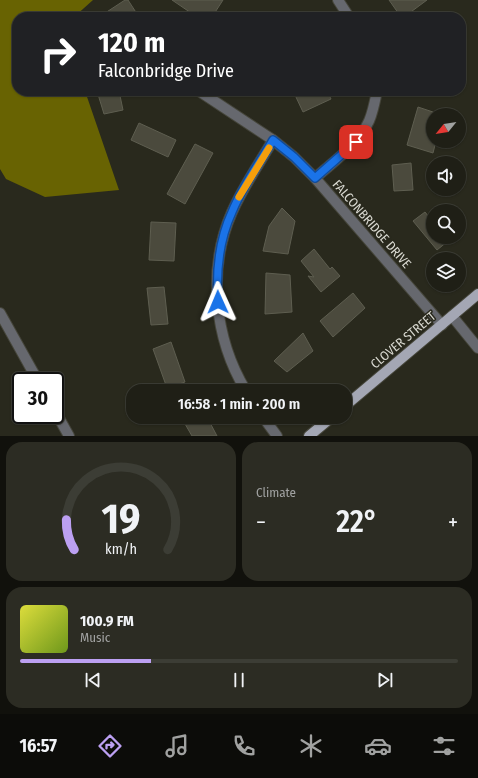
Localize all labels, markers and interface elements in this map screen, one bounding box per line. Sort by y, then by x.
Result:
text: 120 m [98,26,165,59]
icon: right [32,28,84,80]
text: Falconbridge Drive [98,60,234,82]
north arrow [426,108,466,148]
map controls [426,108,466,292]
pin [339,125,373,159]
icon: arrive [345,131,367,153]
button: sound [426,156,466,196]
street label: FALCONBRIDGE DRIVE [330,177,414,271]
button: search [426,204,466,244]
button: layers [426,252,466,292]
position arrow [197,281,239,323]
street label: CLOVER STREET [367,308,439,372]
speed limit sign: 30 [12,372,64,424]
text: 16:58 · 1 min · 200 m [178,395,300,413]
text: Climate [256,485,296,500]
text: 19 [101,493,141,543]
text: 22° [336,504,378,540]
text: − [256,509,266,536]
text: + [448,509,458,536]
text: km/h [105,540,137,557]
text: 100.9 FM [80,612,134,630]
text: Music [80,630,110,645]
icon: previous [82,669,104,691]
icon: pause [228,669,250,691]
icon: next [374,669,396,691]
icon: directions [96,732,124,760]
icon: music [163,732,191,760]
icon: phone [230,732,258,760]
icon: climate [297,732,325,760]
icon: car [364,732,392,760]
icon: filters [430,732,458,760]
text: 16:57 [19,735,57,757]

